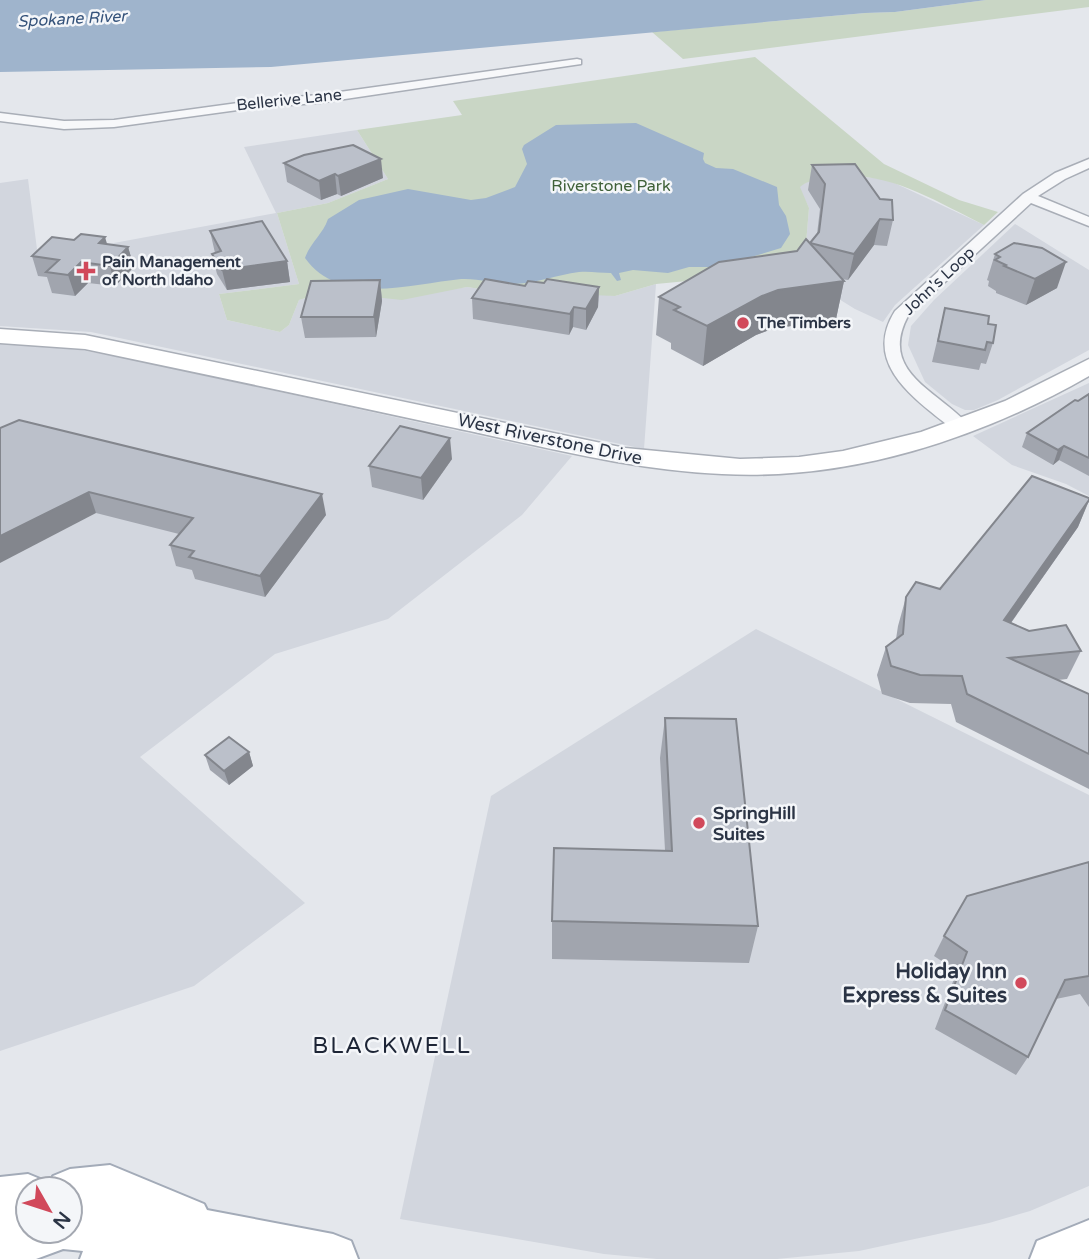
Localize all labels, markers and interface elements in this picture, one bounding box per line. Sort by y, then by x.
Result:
water label: Spokane River [17,6,129,32]
street label: Bellerive Lane [235,85,343,115]
park label: Riverstone Park [551,176,671,196]
street label: John's Loop [899,243,979,319]
place label: Pain Management of North Idaho [102,252,242,290]
marker: Pain Management of North Idaho [76,261,96,281]
place label: The Timbers [756,313,851,333]
marker: The Timbers [735,315,751,331]
street label: West Riverstone Drive [456,409,644,469]
place label: SpringHill Suites [713,802,796,845]
marker: SpringHill Suites [691,815,707,831]
place label: Holiday Inn Express & Suites [842,959,1007,1008]
marker: Holiday Inn Express & Suites [1013,975,1029,991]
district label: BLACKWELL [312,1032,472,1060]
north arrow [14,1175,84,1245]
text: N [48,1207,75,1233]

